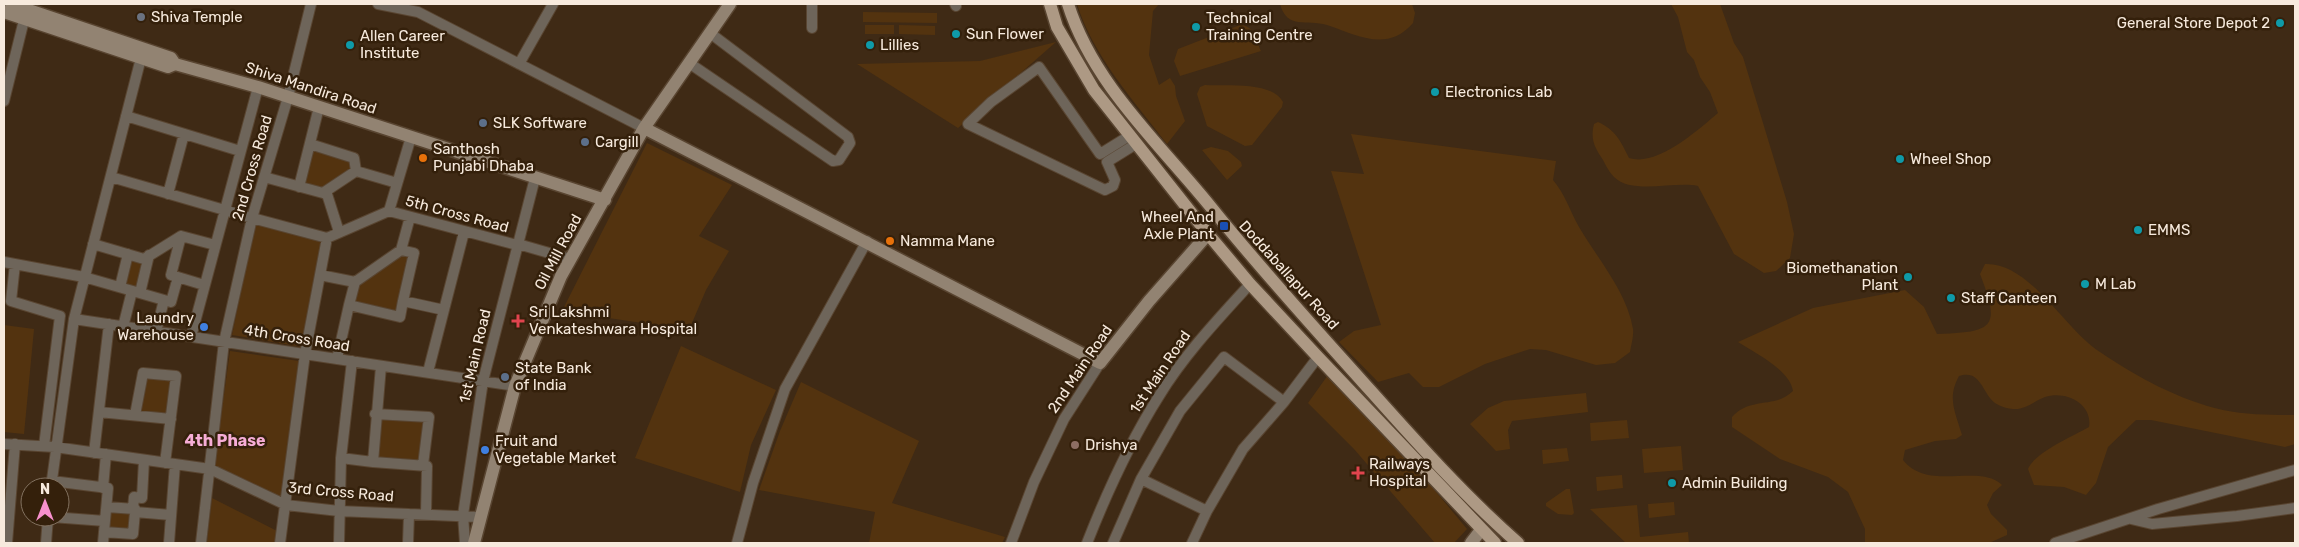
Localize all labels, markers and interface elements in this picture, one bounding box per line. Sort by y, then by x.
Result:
place label: Shiva Temple [151,8,243,26]
place label: Technical Training Centre [1206,9,1313,44]
marker: Shiva Temple [135,11,147,23]
place label: General Store Depot 2 [2117,14,2270,32]
marker: General Store Depot 2 [2274,17,2286,29]
marker: Technical Training Centre [1190,21,1202,33]
place label: Sun Flower [966,25,1044,43]
place label: Allen Career Institute [360,27,445,62]
marker: Sun Flower [950,28,962,40]
place label: Lillies [880,36,919,54]
marker: Allen Career Institute [344,39,356,51]
marker: Lillies [864,39,876,51]
street label: Shiva Mandira Road [243,58,379,118]
place label: Electronics Lab [1445,83,1552,101]
marker: Electronics Lab [1429,86,1441,98]
street label: 2nd Cross Road [228,113,276,223]
place label: SLK Software [493,114,587,132]
marker: SLK Software [477,117,489,129]
place label: Cargill [595,133,639,151]
marker: Cargill [579,136,591,148]
place label: Santhosh Punjabi Dhaba [433,140,534,175]
place label: Wheel Shop [1910,150,1991,168]
marker: Santhosh Punjabi Dhaba [417,152,429,164]
marker: Wheel Shop [1894,153,1906,165]
street label: 5th Cross Road [403,192,511,236]
place label: Wheel And Axle Plant [1141,208,1214,243]
street label: Oil Mill Road [531,211,585,293]
street label: Doddaballapur Road [1235,217,1343,333]
marker: Wheel And Axle Plant [1218,220,1230,232]
place label: EMMS [2148,221,2190,239]
marker: EMMS [2132,224,2144,236]
place label: Namma Mane [900,232,995,250]
marker: Namma Mane [884,235,896,247]
place label: Biomethanation Plant [1786,259,1898,294]
marker: Biomethanation Plant [1902,271,1914,283]
place label: M Lab [2095,275,2136,293]
marker: M Lab [2079,278,2091,290]
place label: Staff Canteen [1961,289,2057,307]
marker: Staff Canteen [1945,292,1957,304]
place label: Sri Lakshmi Venkateshwara Hospital [529,303,697,338]
street label: 1st Main Road [455,307,495,405]
place label: Laundry Warehouse [117,309,194,344]
marker: Sri Lakshmi Venkateshwara Hospital [511,314,525,328]
marker: Laundry Warehouse [198,321,210,333]
street label: 4th Cross Road [243,321,351,355]
street label: 2nd Main Road [1044,321,1116,417]
street label: 1st Main Road [1126,327,1194,417]
place label: State Bank of India [515,359,592,394]
marker: State Bank of India [499,371,511,383]
district label: 4th Phase [184,431,266,450]
place label: Fruit and Vegetable Market [495,432,616,467]
place label: Drishya [1085,436,1137,454]
marker: Drishya [1069,439,1081,451]
marker: Fruit and Vegetable Market [479,444,491,456]
place label: Railways Hospital [1369,455,1430,490]
marker: Railways Hospital [1351,466,1365,480]
place label: Admin Building [1682,474,1788,492]
north arrow [20,477,70,527]
marker: Admin Building [1666,477,1678,489]
street label: 3rd Cross Road [287,478,395,506]
text: N [40,481,50,498]

